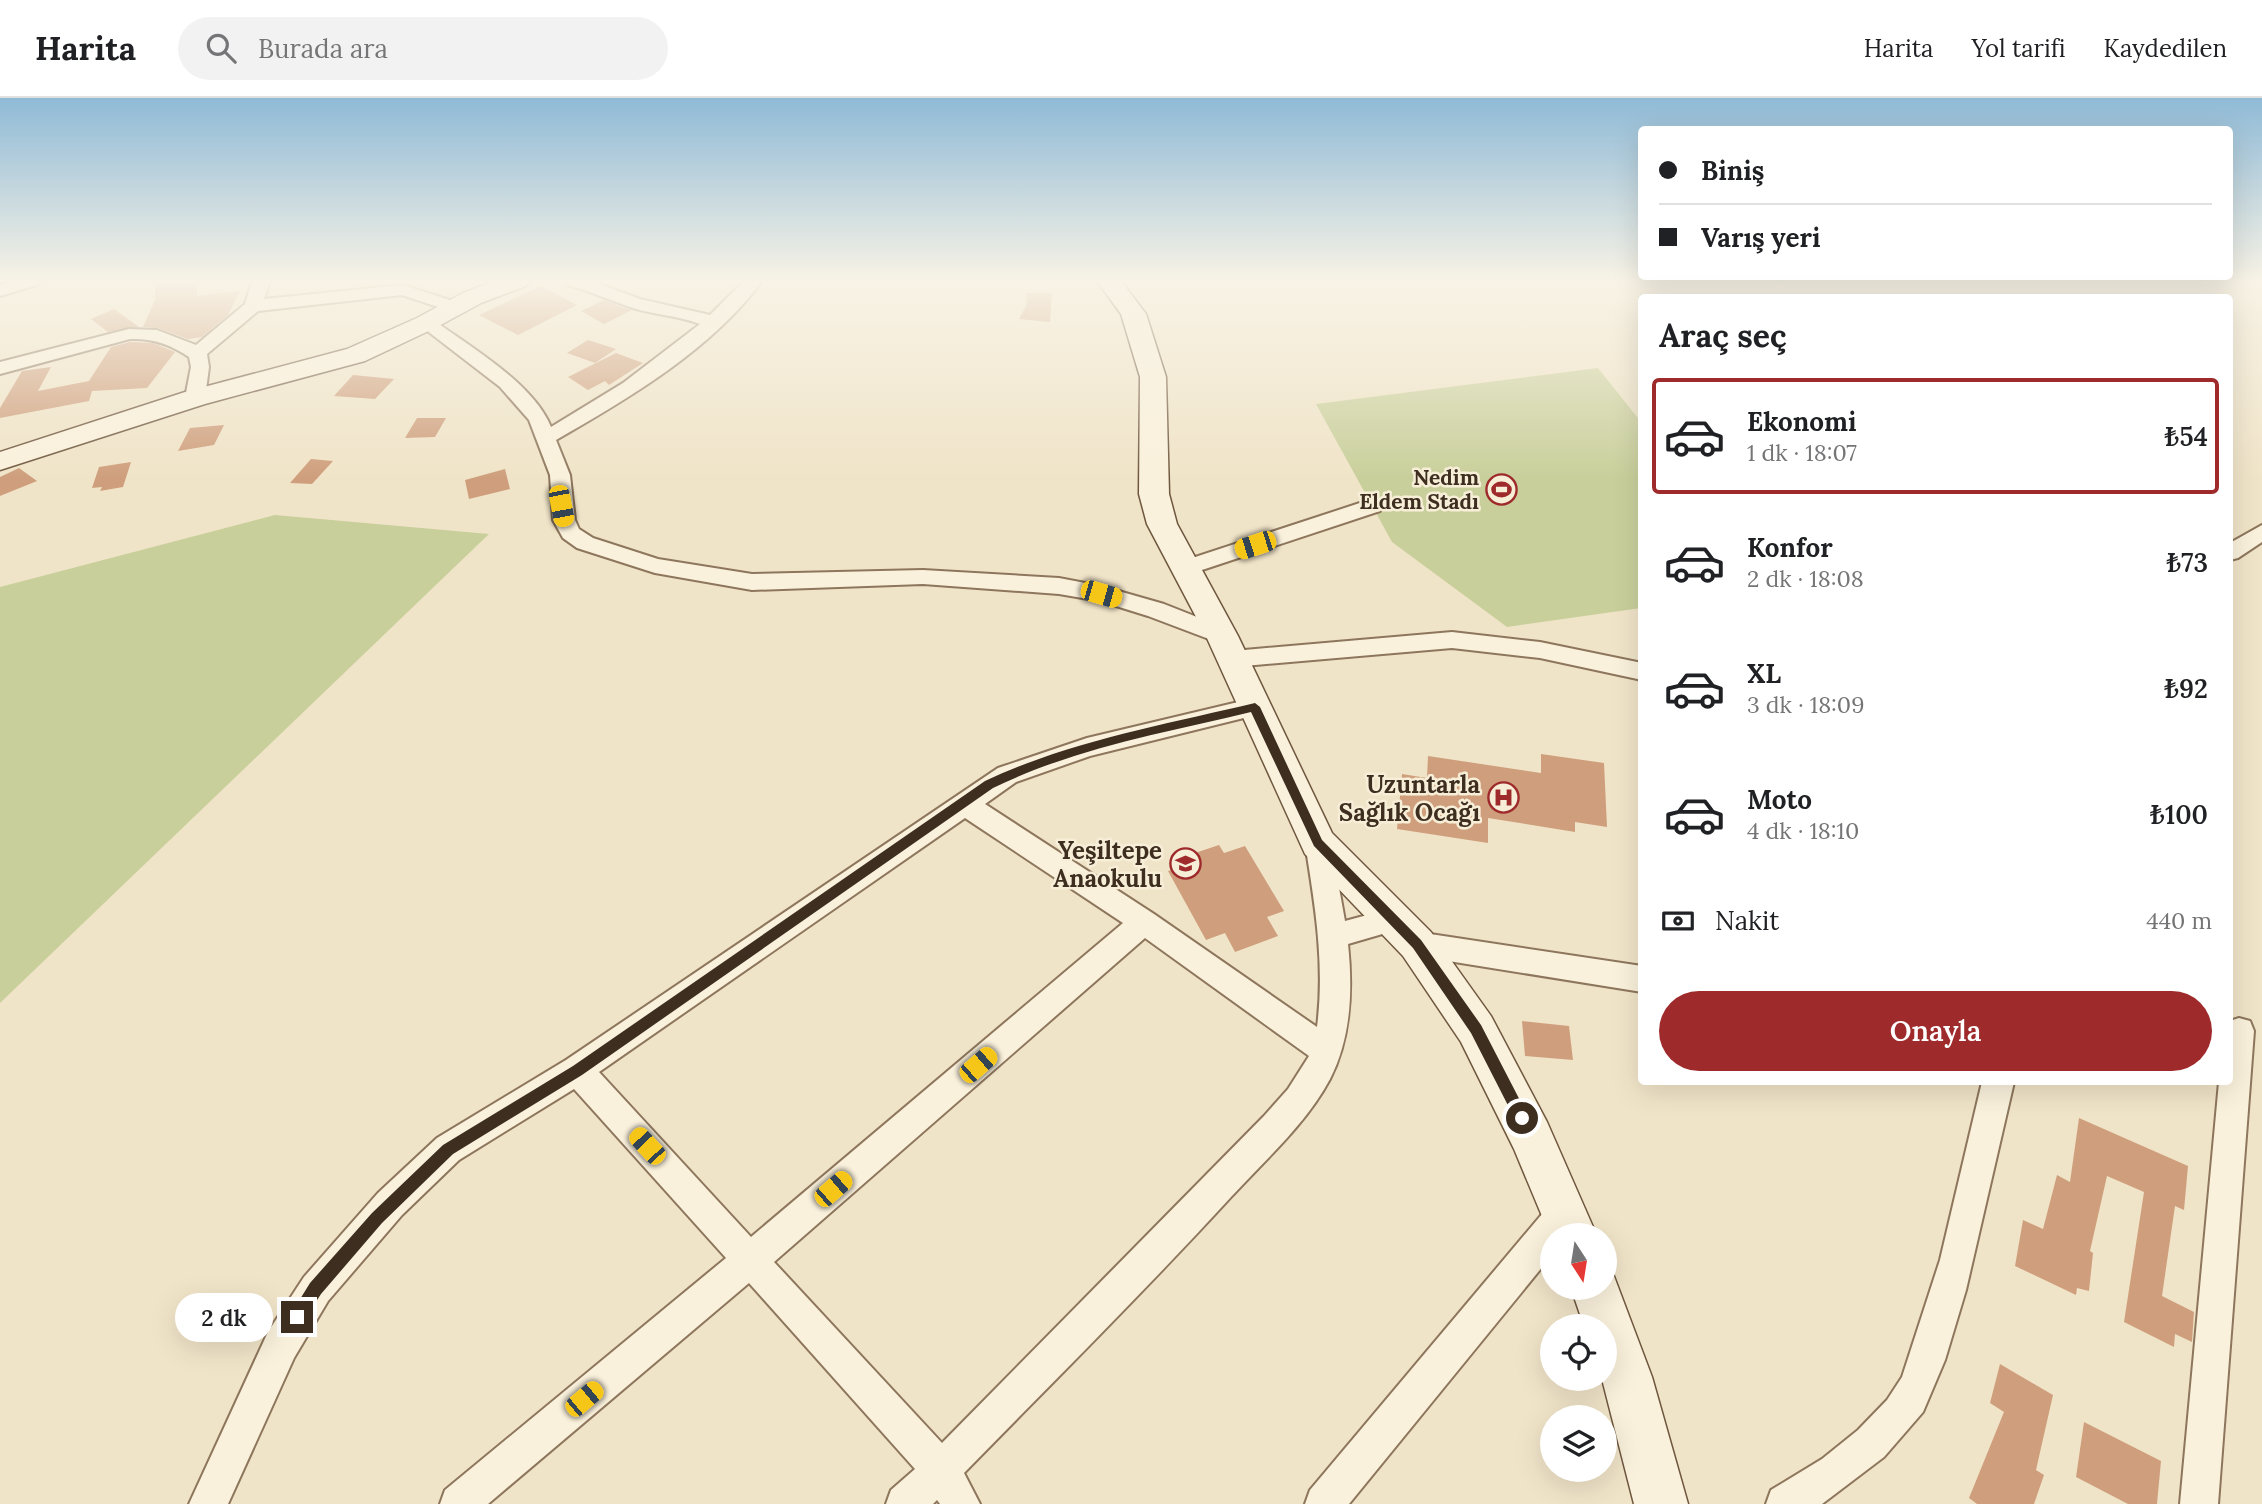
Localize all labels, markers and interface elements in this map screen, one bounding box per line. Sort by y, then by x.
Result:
search box [178,17,668,80]
text: Harita [35,27,136,69]
icon: search [202,29,240,67]
text: Burada ara [258,32,388,65]
text: Harita [1864,33,1933,64]
text: Yol tarifi [1971,33,2066,64]
text: Kaydedilen [2104,33,2227,64]
text: Biniş [1701,154,1764,187]
text: Varış yeri [1701,221,1820,254]
text: Araç seç [1659,315,1787,356]
icon: car [1663,405,1726,468]
text: Ekonomi [1747,405,1856,438]
text: ₺54 [2165,420,2208,453]
text: 1 dk · 18:07 [1747,438,1857,467]
place label: Nedim Eldem Stadı [1359,464,1479,515]
sports icon: Nedim Eldem Stadı [1485,472,1519,506]
car [547,483,576,529]
car [1232,529,1279,561]
icon: car [1663,531,1726,594]
text: Konfor [1747,531,1833,564]
text: ₺73 [2166,546,2208,579]
text: 2 dk · 18:08 [1747,564,1864,593]
car [1078,578,1125,610]
icon: car [1663,657,1726,720]
text: XL [1747,657,1781,690]
text: ₺92 [2164,672,2208,705]
text: 3 dk · 18:09 [1747,690,1864,719]
place label: Uzuntarla Sağlık Ocağı [1339,769,1480,828]
hospital icon: Uzuntarla Sağlık Ocağı [1486,781,1520,815]
icon: car [1663,783,1726,846]
text: Moto [1747,783,1812,816]
text: ₺100 [2150,798,2208,831]
text: 4 dk · 18:10 [1747,816,1859,845]
place label: Yeşiltepe Anaokulu [1053,835,1162,894]
school or university icon: Yeşiltepe Anaokulu [1168,847,1202,881]
icon: cash [1659,902,1697,940]
text: Nakit [1715,904,1779,937]
text: 440 m [2146,906,2212,935]
button: Onayla [1659,991,2212,1071]
car [956,1043,1001,1087]
route start [1506,1102,1538,1134]
car [625,1123,670,1169]
car [811,1167,856,1211]
north arrow [1540,1223,1617,1300]
map controls [1540,1223,1617,1482]
callout: 2 dk [174,1292,272,1342]
route end [281,1301,313,1333]
text: 2 dk [201,1303,247,1332]
button: locate [1540,1314,1617,1391]
car [562,1377,607,1421]
button: layers [1540,1405,1617,1482]

